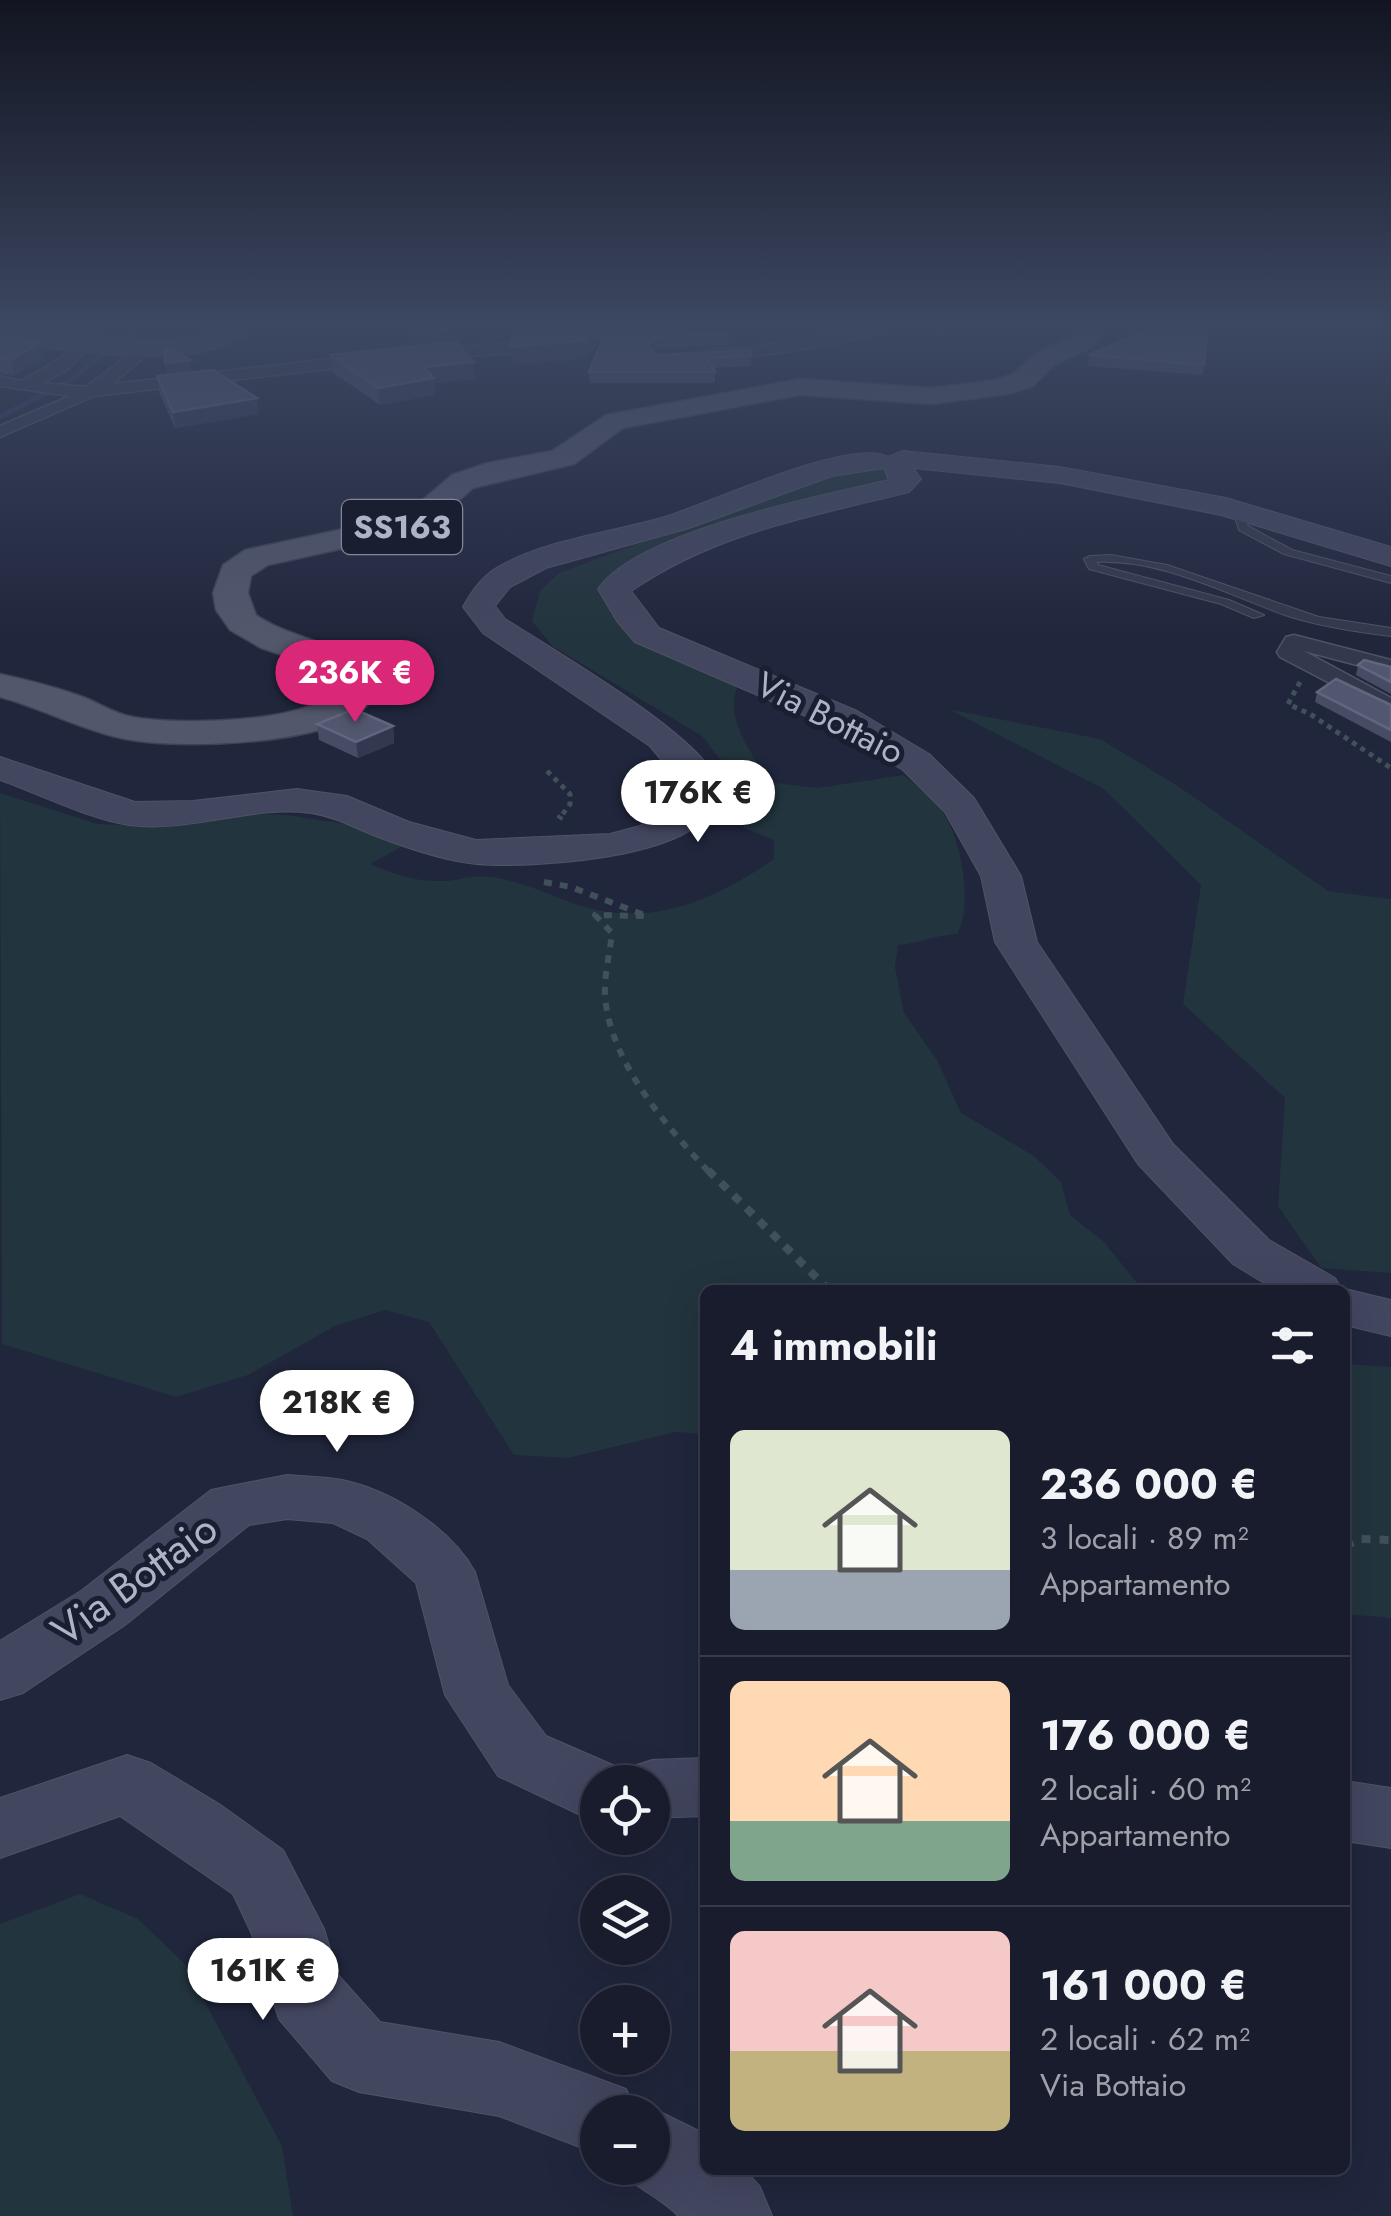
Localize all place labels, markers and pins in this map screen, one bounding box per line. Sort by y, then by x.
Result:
pin: 236K € [274,640,436,725]
pin: 176K € [617,760,779,845]
pin: 218K € [256,1370,418,1455]
pin: 161K € [182,1938,344,2023]

